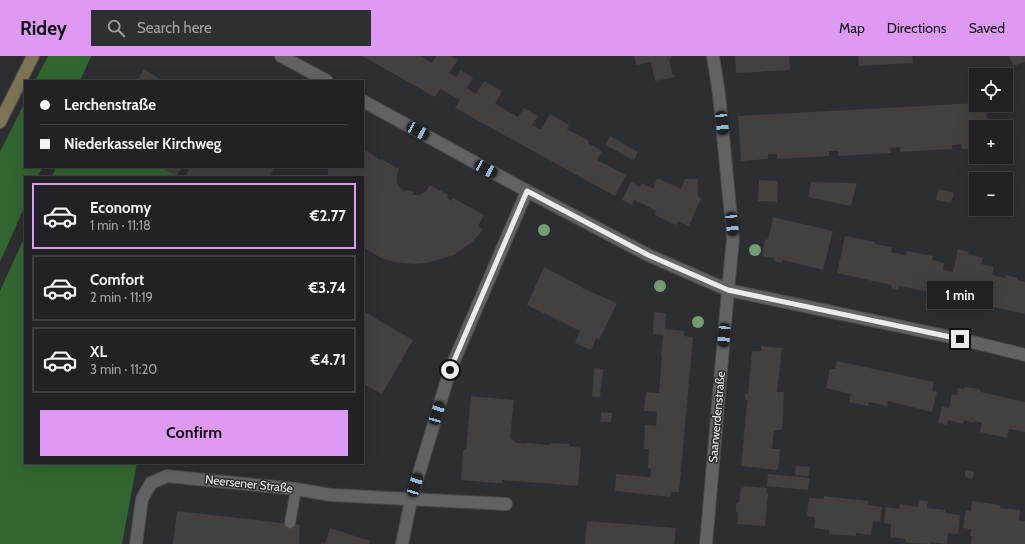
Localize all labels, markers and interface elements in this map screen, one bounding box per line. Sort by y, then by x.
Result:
search box [91,10,371,46]
text: Ridey [20,17,67,40]
icon: search [105,17,127,39]
text: Search here [137,19,212,37]
text: Map [839,19,865,37]
text: Directions [887,19,947,37]
text: Saved [969,19,1005,37]
map controls [969,68,1013,216]
button: locate [969,68,1013,112]
text: Lerchenstraße [64,96,156,114]
car [715,110,729,136]
car [405,120,431,142]
button: + [969,120,1013,164]
text: Niederkasseler Kirchweg [64,135,221,153]
car [473,158,499,180]
button: − [969,172,1013,216]
icon: car [42,198,78,234]
text: Economy [90,199,151,217]
text: €2.77 [310,207,346,225]
car [725,211,739,237]
text: 1 min · 11:18 [90,217,151,233]
icon: car [42,270,78,306]
text: Comfort [90,271,144,289]
text: €3.74 [309,279,346,297]
callout: 1 min [927,281,993,309]
text: 1 min [945,287,975,303]
text: 2 min · 11:19 [90,289,153,305]
car [717,323,731,347]
route end [951,330,969,348]
icon: car [42,342,78,378]
text: XL [90,343,107,361]
text: €4.71 [311,351,346,369]
text: 3 min · 11:20 [90,361,157,377]
route start [441,361,459,379]
street label: Saarwerdenstraße [705,371,728,463]
car [428,400,446,426]
button: Confirm [40,410,348,456]
street label: Neersener Straße [204,471,294,496]
car [406,472,424,498]

